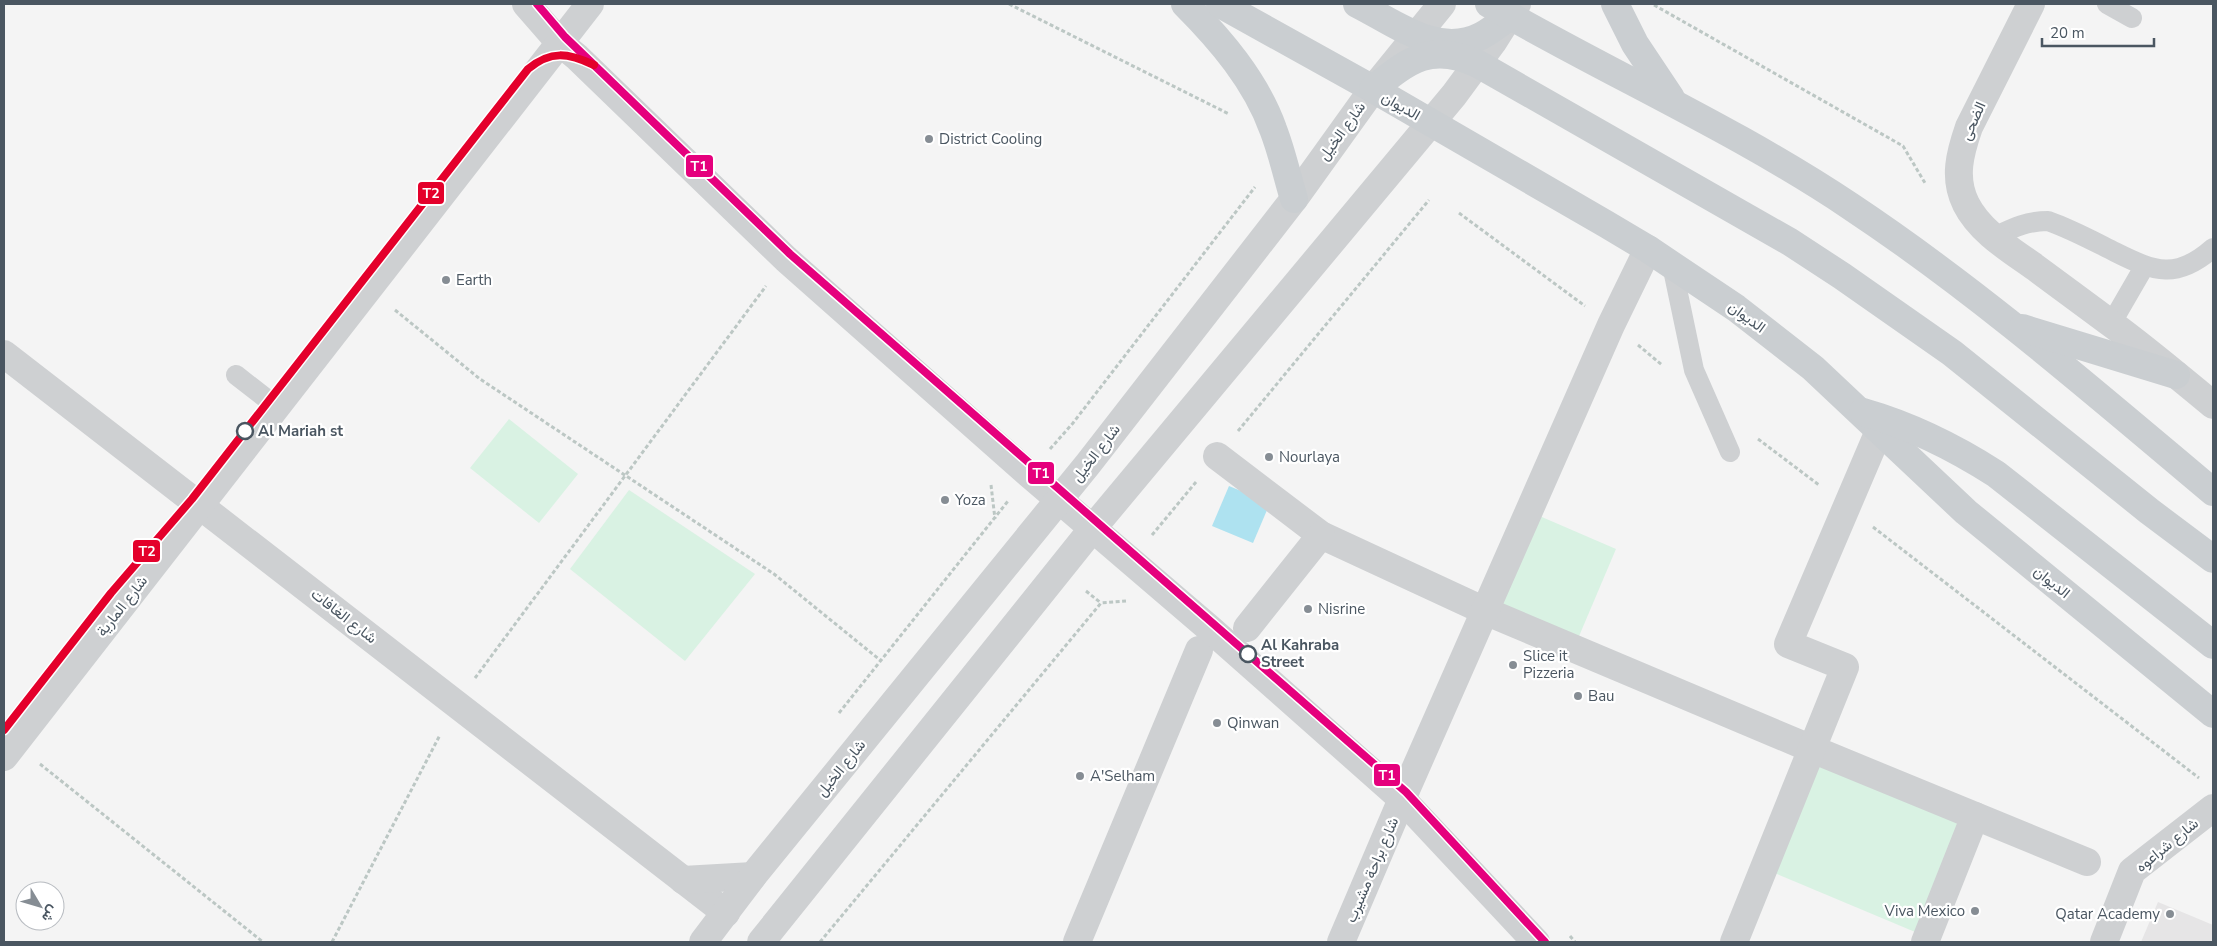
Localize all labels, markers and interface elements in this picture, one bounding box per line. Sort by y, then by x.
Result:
scale bar [2042,15,2154,47]
text: 20 m [2050,23,2085,43]
street label: الديوان [1378,87,1424,125]
street label: شارع الخيل [1314,97,1371,165]
street label: الضحى [1956,98,1990,144]
place label: District Cooling [939,129,1042,149]
marker: District Cooling [923,133,935,145]
line badge: T1 [685,154,714,178]
text: T1 [690,157,708,176]
line badge: T2 [417,181,445,205]
text: T2 [422,184,440,203]
place label: Earth [456,270,492,290]
marker: Earth [440,274,452,286]
street label: الديوان [1724,297,1770,337]
street label: شارع الخيل [1067,420,1126,487]
place label: Al Mariah st [258,421,343,441]
marker: Al Mariah st [236,422,254,440]
place label: Nourlaya [1279,447,1340,467]
marker: Nourlaya [1263,451,1275,463]
line badge: T1 [1027,461,1055,485]
text: T1 [1032,464,1050,483]
place label: Yoza [954,490,986,510]
marker: Yoza [939,494,951,506]
line badge: T2 [132,539,161,563]
text: T2 [138,542,156,561]
street label: الديوان [2030,561,2074,603]
street label: شارع المارية [92,571,153,641]
street label: شارع الغافات [306,584,381,649]
place label: Nisrine [1318,599,1365,619]
marker: Nisrine [1302,603,1314,615]
place label: Al Kahraba Street [1261,635,1339,672]
marker: Al Kahraba Street [1239,645,1257,663]
place label: Slice it Pizzeria [1523,646,1575,683]
marker: Slice it Pizzeria [1507,659,1519,671]
place label: Bau [1588,686,1615,706]
marker: Bau [1572,690,1584,702]
place label: Qinwan [1227,713,1279,733]
marker: Qinwan [1211,717,1223,729]
street label: شارع الخيل [812,735,871,801]
line badge: T1 [1373,763,1401,787]
place label: A'Selham [1090,766,1155,786]
text: T1 [1378,766,1396,785]
marker: A'Selham [1074,770,1086,782]
street label: شارع شراعوه [2131,813,2203,877]
street label: شارع براحة مشيرب [1341,814,1404,926]
north arrow [15,881,65,931]
text: ش [37,901,63,926]
place label: Viva Mexico [1884,901,1965,921]
place label: Qatar Academy [2055,904,2160,924]
marker: Viva Mexico [1969,905,1981,917]
marker: Qatar Academy [2164,908,2176,920]

